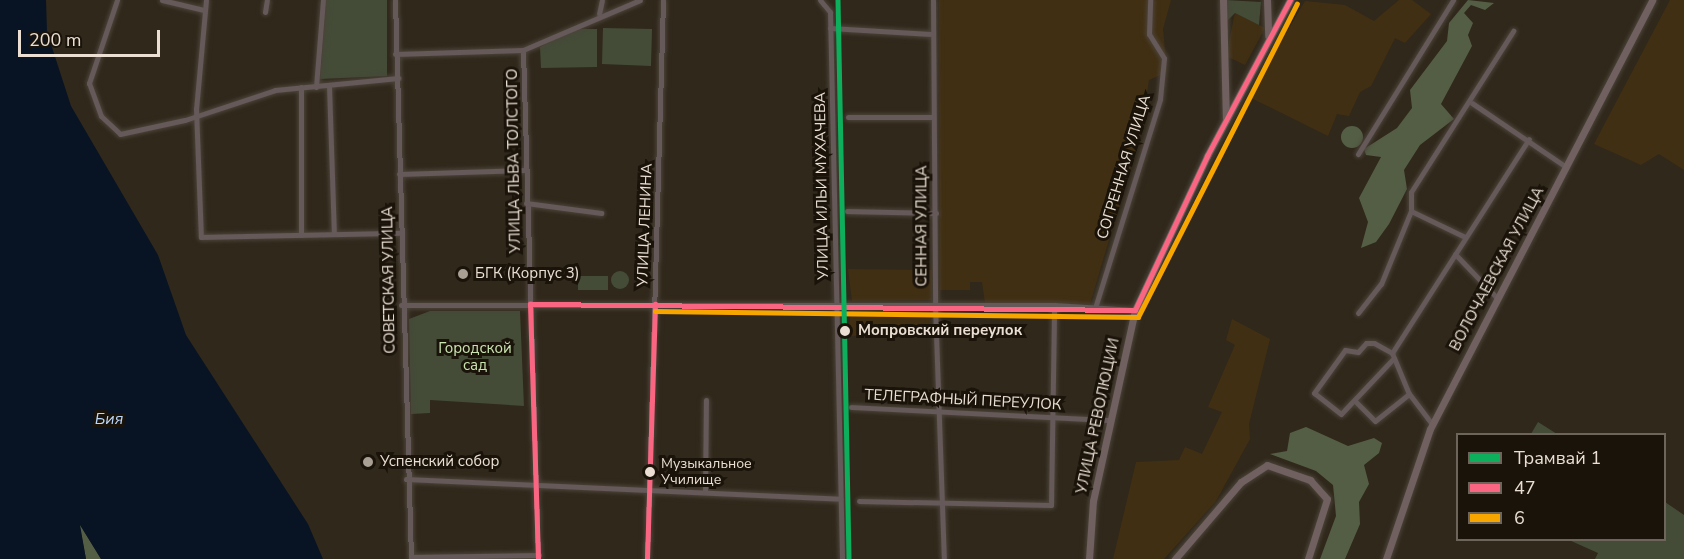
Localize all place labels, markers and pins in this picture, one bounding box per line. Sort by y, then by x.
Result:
place label: БГК (Корпус 3) [475,265,579,283]
marker: БГК (Корпус 3) [456,267,470,281]
marker: Мопровский переулок [836,322,854,340]
place label: Мопровский переулок [858,322,1022,340]
place label: Успенский собор [380,453,499,471]
marker: Успенский собор [361,455,375,469]
place label: Музыкальное Училище [661,456,752,488]
marker: Музыкальное Училище [644,466,656,478]

